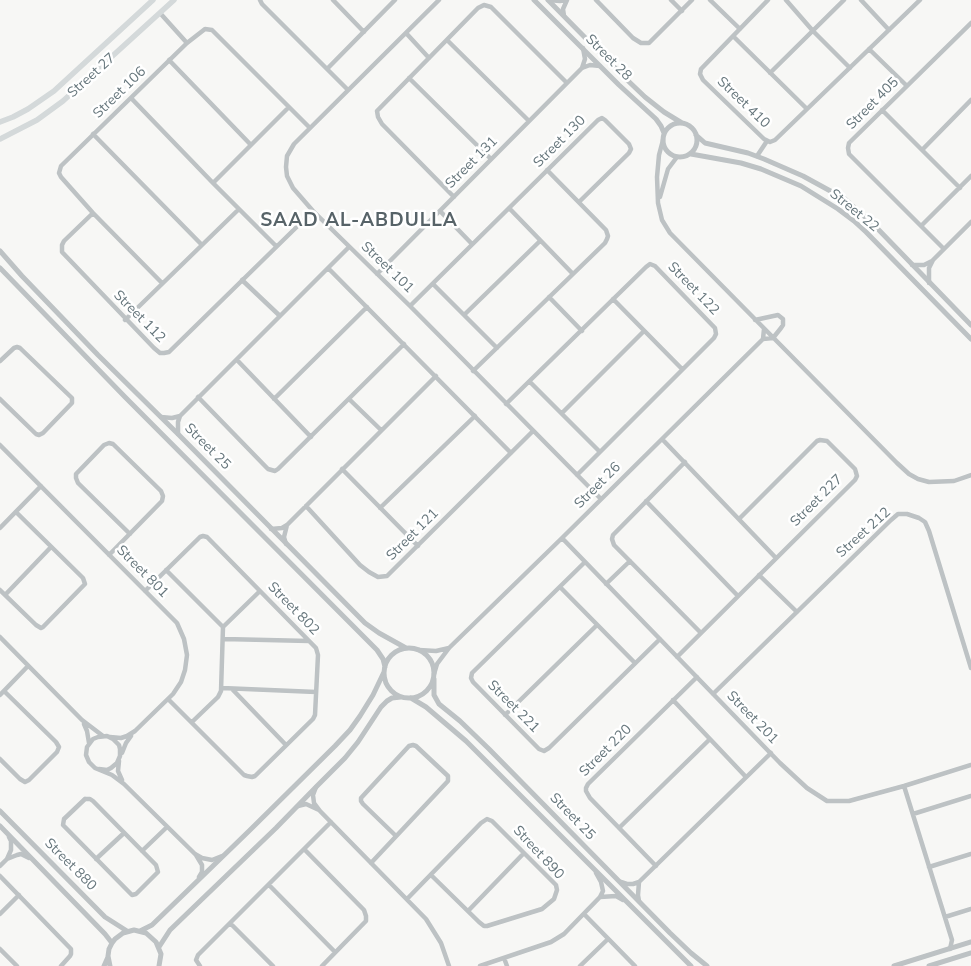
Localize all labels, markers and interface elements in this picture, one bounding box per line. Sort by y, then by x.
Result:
street label: Street 28 [581,31,635,85]
street label: Street 27 [65,50,119,102]
street label: Street 106 [90,64,150,122]
street label: Street 410 [713,74,773,132]
street label: Street 405 [843,74,903,134]
street label: Street 130 [530,112,590,172]
street label: Street 131 [442,133,502,193]
street label: Street 22 [826,186,882,236]
district label: SAAD AL-ABDULLA [258,210,460,232]
street label: Street 101 [357,239,417,297]
street label: Street 122 [664,259,722,319]
street label: Street 112 [109,287,169,347]
street label: Street 25 [180,420,234,474]
street label: Street 26 [571,459,625,513]
street label: Street 227 [787,471,847,531]
street label: Street 212 [833,504,895,562]
street label: Street 121 [383,505,443,565]
street label: Street 801 [112,542,172,602]
street label: Street 802 [264,579,322,639]
street label: Street 221 [483,677,543,737]
street label: Street 201 [723,688,781,748]
street label: Street 220 [576,721,636,781]
street label: Street 25 [546,790,598,844]
street label: Street 890 [509,823,567,883]
street label: Street 880 [40,835,100,895]

